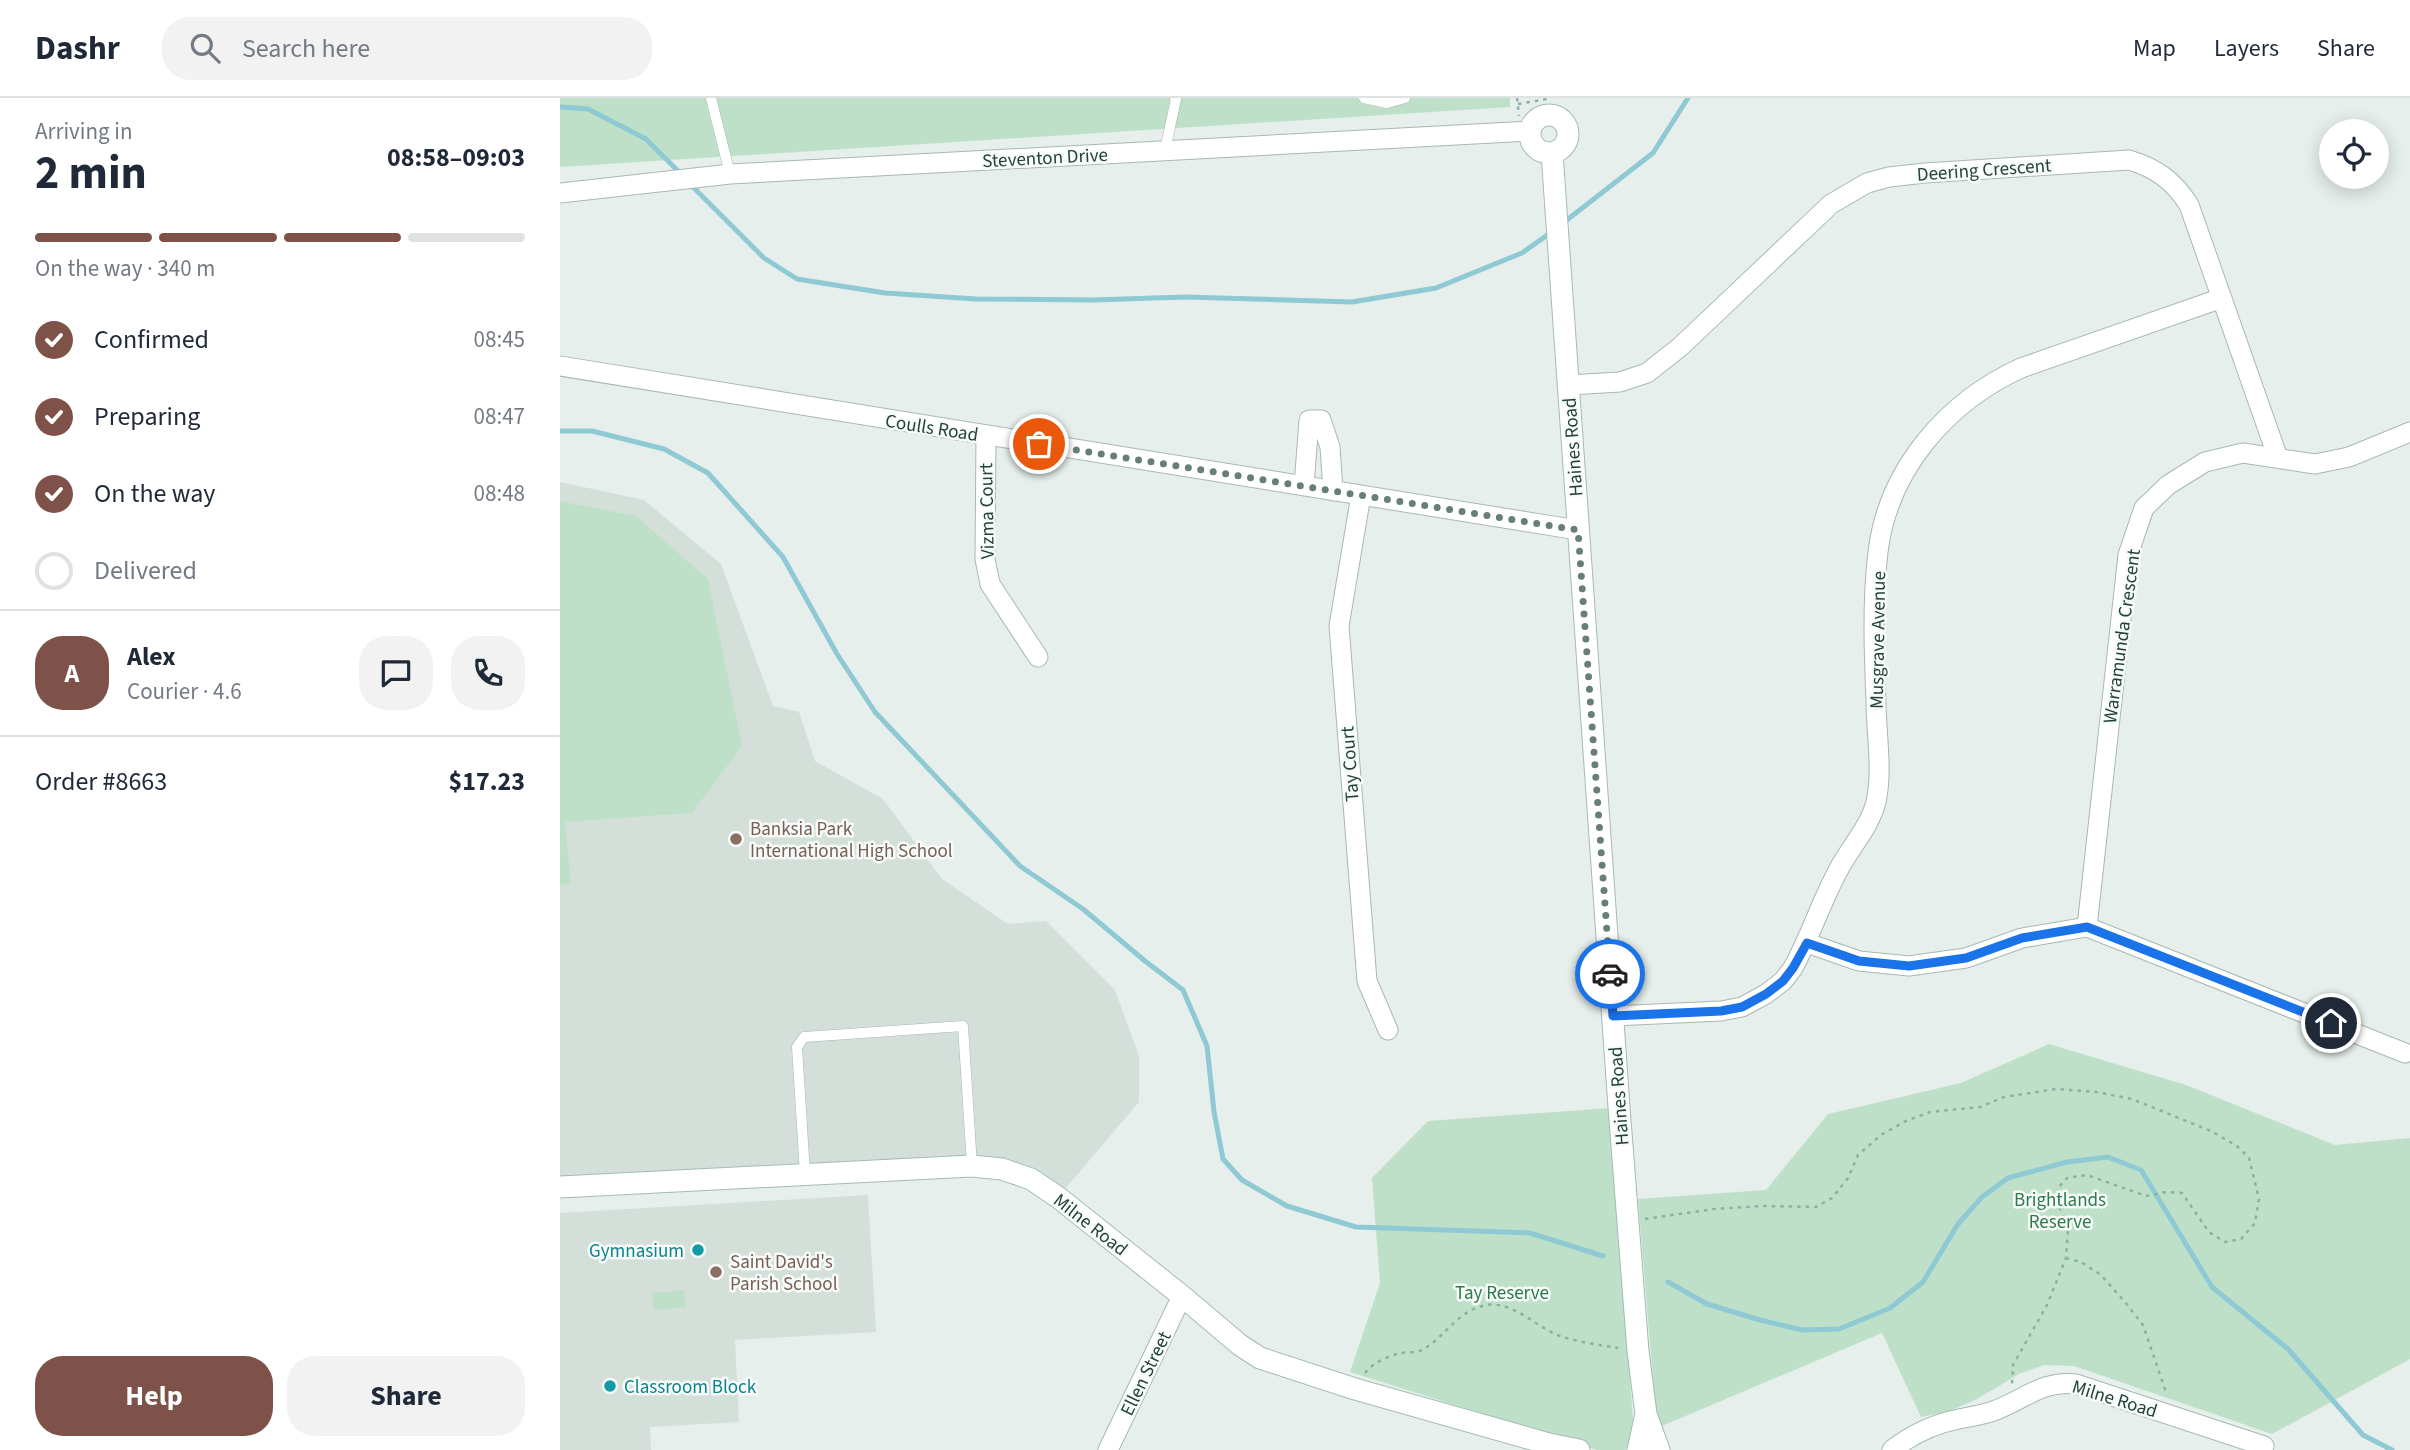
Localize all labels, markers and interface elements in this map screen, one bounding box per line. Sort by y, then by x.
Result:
search box [162,17,652,80]
text: Dashr [35,25,120,72]
icon: search [186,29,224,67]
text: Search here [242,30,370,67]
text: Map [2133,31,2176,66]
text: Layers [2214,31,2279,66]
text: Share [2317,31,2375,66]
text: Arriving in [35,115,133,148]
map controls [2319,119,2389,189]
button: locate [2319,119,2389,189]
text: 08:58–09:03 [387,139,525,176]
text: 2 min [35,141,147,206]
street label: Steventon Drive [982,142,1109,175]
street label: Deering Crescent [1916,152,2053,189]
text: On the way · 340 m [35,252,215,285]
icon: check [35,321,73,359]
text: Confirmed [94,321,209,358]
text: 08:45 [474,323,525,356]
street label: Haines Road [1557,397,1590,497]
icon: check [35,398,73,436]
text: Preparing [94,398,200,435]
text: 08:47 [474,400,525,433]
street label: Coulls Road [883,408,980,449]
pin [1009,414,1069,474]
icon: bag [1020,425,1058,463]
street label: Vizma Court [973,462,1002,559]
icon: check [35,475,73,513]
text: On the way [94,475,215,512]
text: 08:48 [474,477,525,510]
street label: Warramunda Crescent [2097,547,2148,725]
text: Delivered [94,552,197,589]
street label: Musgrave Avenue [1864,571,1893,709]
button: chat [359,636,433,710]
button: phone [451,636,525,710]
text: Alex [127,638,176,675]
text: A [65,655,79,692]
text: Courier · 4.6 [127,675,242,708]
street label: Tay Court [1334,725,1367,803]
text: Order #8663 [35,763,167,800]
text: $17.23 [449,763,525,800]
place label: Banksia Park International High School [750,816,953,865]
marker: Banksia Park International High School [728,831,744,847]
courier [1575,939,1645,1009]
icon: car [1591,955,1629,993]
pin [2301,993,2361,1053]
icon: home [2312,1004,2350,1042]
street label: Haines Road [1603,1046,1636,1146]
park label: Brightlands Reserve [2014,1187,2106,1236]
street label: Milne Road [1047,1188,1133,1263]
place label: Gymnasium [589,1238,684,1265]
marker: Gymnasium [690,1242,706,1258]
place label: Saint David's Parish School [730,1249,838,1298]
marker: Saint David's Parish School [708,1264,724,1280]
park label: Tay Reserve [1455,1280,1549,1307]
street label: Ellen Street [1114,1326,1179,1420]
button: Help [35,1356,273,1436]
button: Share [287,1356,525,1436]
place label: Classroom Block [624,1374,757,1401]
street label: Milne Road [2069,1374,2160,1425]
marker: Classroom Block [602,1378,618,1394]

